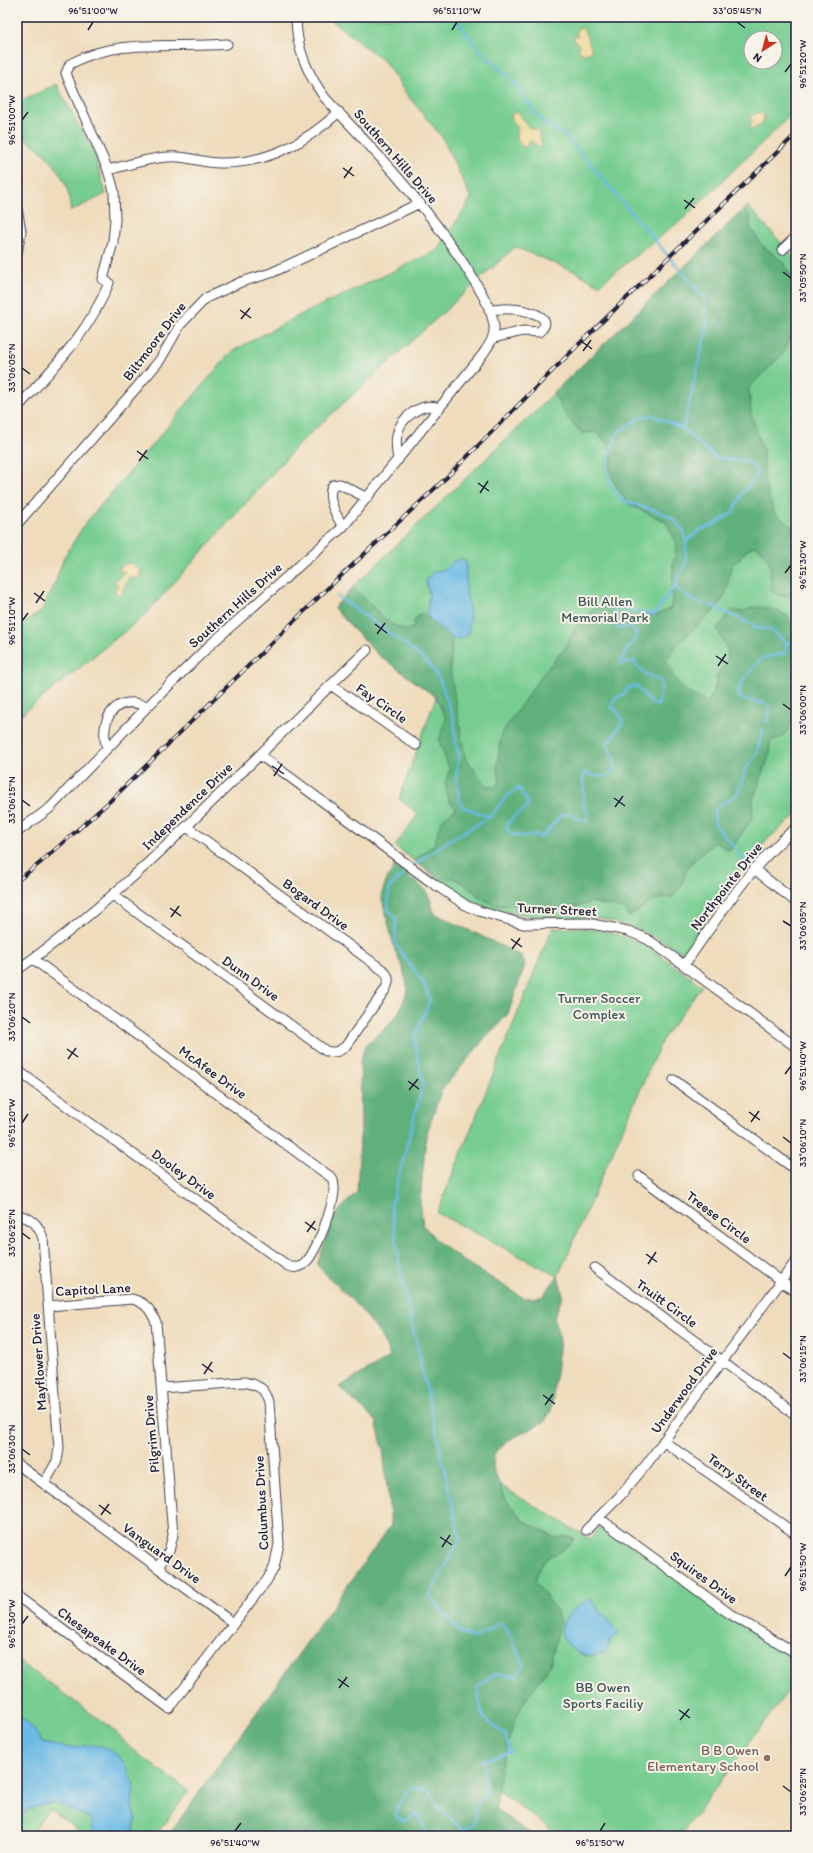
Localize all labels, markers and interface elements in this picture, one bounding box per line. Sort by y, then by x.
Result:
text: 96°51'00"W [68,4,118,17]
text: 96°51'10"W [433,4,482,17]
text: 33°05'45"N [713,4,762,17]
north arrow [743,30,783,70]
text: 96°51'20"W [796,39,809,88]
text: N [751,50,764,65]
text: 96°51'00"W [5,95,18,145]
street label: Southern Hills Drive [350,106,442,207]
text: 33°05'50"N [796,253,809,302]
street label: Biltmoore Drive [119,298,190,384]
text: 33°06'05"N [5,343,18,392]
text: 96°51'30"W [796,540,809,590]
street label: Southern Hills Drive [185,559,286,652]
park label: Bill Allen Memorial Park [561,593,649,626]
text: 96°51'10"W [5,596,18,645]
street label: Fay Circle [353,680,411,727]
text: 33°06'00"N [796,685,809,735]
street label: Independence Drive [139,759,236,854]
text: 33°06'15"N [5,776,18,824]
street label: Northpointe Drive [687,839,766,934]
street label: Bogard Drive [279,875,352,934]
street label: Turner Street [517,899,597,920]
text: 33°06'05"N [796,901,809,950]
street label: Dunn Drive [219,952,283,1005]
park label: Turner Soccer Complex [557,990,641,1023]
text: 33°06'20"N [5,992,18,1041]
text: 96°51'40"W [796,1041,809,1091]
street label: McAfee Drive [175,1042,250,1103]
text: 96°51'20"W [5,1098,18,1147]
text: 33°06'10"N [796,1119,809,1167]
street label: Dooley Drive [148,1145,220,1204]
street label: Treese Circle [683,1187,755,1248]
text: 33°06'25"N [5,1209,18,1257]
street label: Truitt Circle [633,1275,701,1332]
street label: Capitol Lane [55,1279,132,1300]
street label: Mayflower Drive [27,1312,50,1411]
text: 33°06'15"N [796,1335,809,1383]
street label: Underwood Drive [647,1343,722,1437]
street label: Pilgrim Drive [140,1394,163,1474]
text: 33°06'30"N [5,1424,18,1474]
street label: Terry Street [704,1450,771,1505]
street label: Columbus Drive [251,1455,272,1551]
street label: Vanguard Drive [119,1519,204,1588]
text: 96°51'50"W [796,1542,809,1591]
street label: Squires Drive [667,1547,741,1608]
text: 96°51'30"W [5,1599,18,1649]
street label: Chesapeake Drive [54,1603,150,1680]
park label: BB Owen Sports Faciliy [563,1679,644,1712]
place label: B B Owen Elementary School [647,1742,760,1775]
marker: B B Owen Elementary School [762,1753,772,1763]
text: 33°06'25"N [796,1768,809,1816]
text: 96°51'40"W [210,1836,260,1849]
text: 96°51'50"W [576,1836,625,1849]

